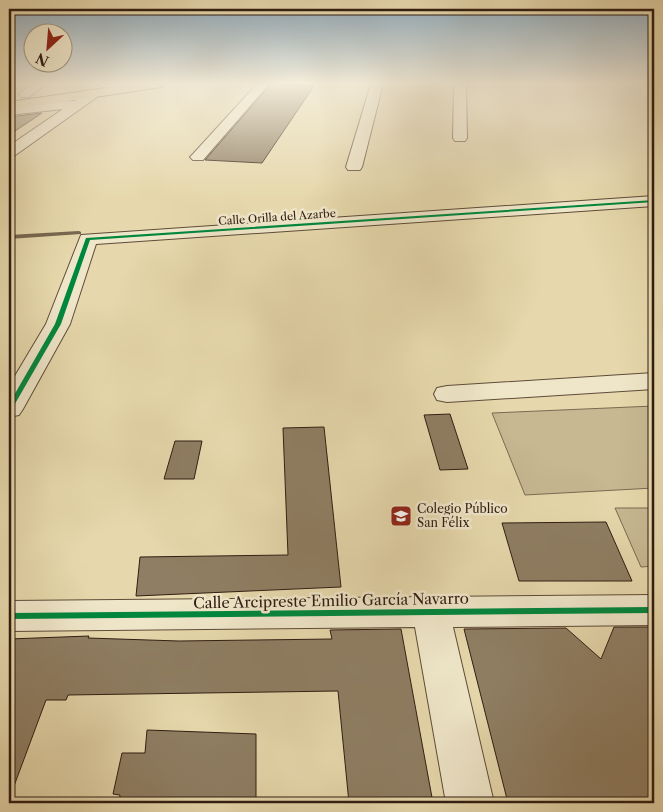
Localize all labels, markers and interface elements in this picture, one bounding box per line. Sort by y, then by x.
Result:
north arrow [22,22,72,72]
text: N [33,49,52,70]
street label: Calle Orilla del Azarbe [218,206,336,228]
place label: Colegio Público San Félix [417,501,508,530]
school or university icon: Colegio Público San Félix [389,504,413,528]
street label: Calle Arcipreste Emilio García Navarro [193,589,469,612]

